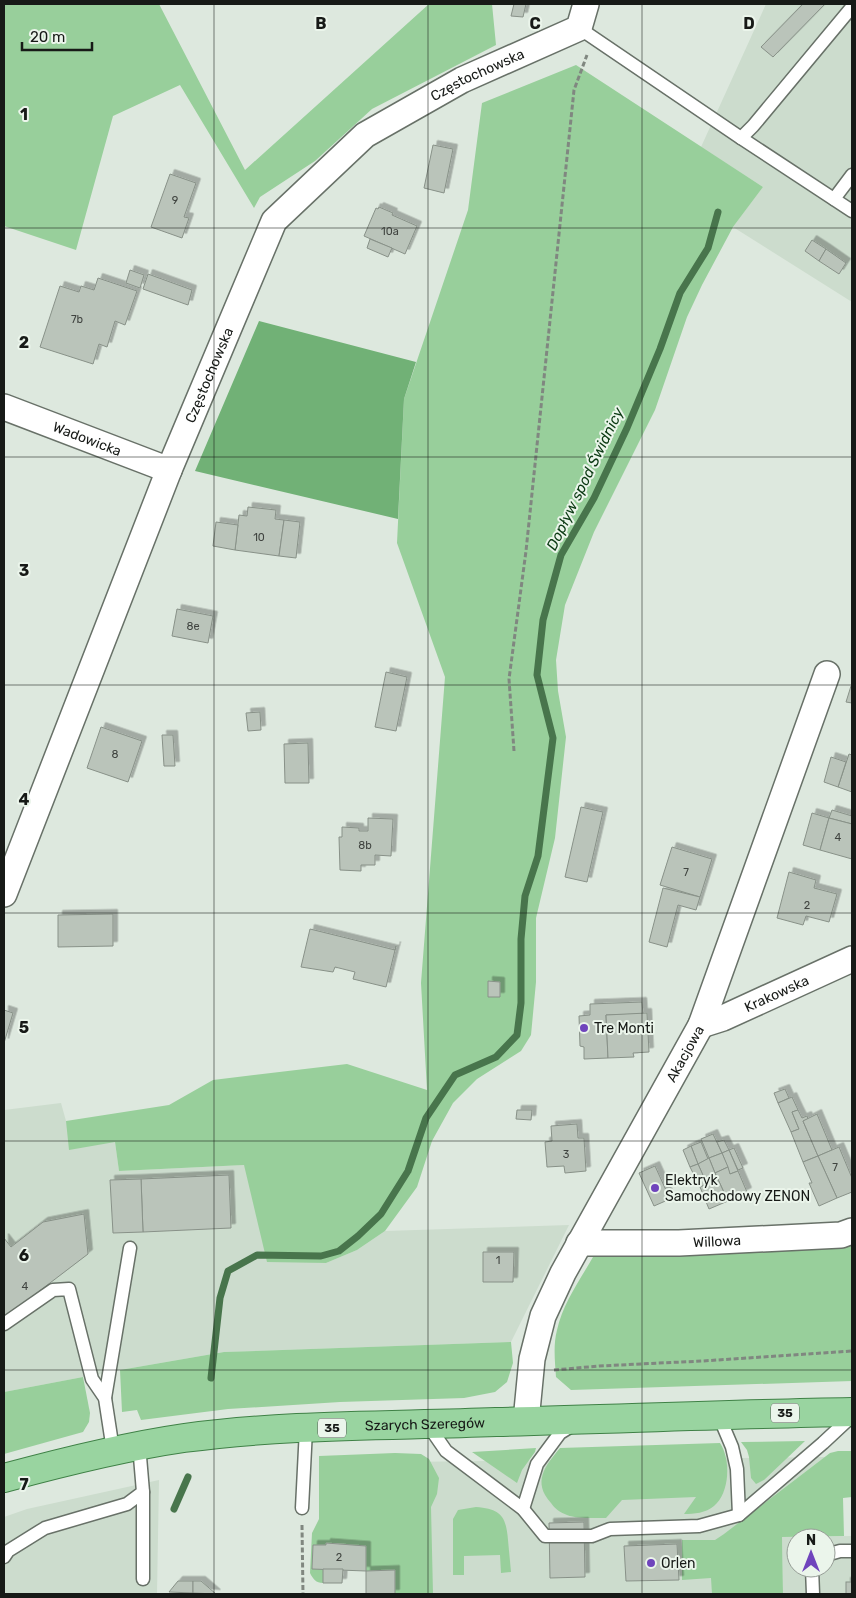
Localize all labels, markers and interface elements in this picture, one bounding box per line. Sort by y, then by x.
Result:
text: B [315,14,327,33]
text: C [529,14,541,33]
text: D [743,14,755,33]
scale bar [22,20,92,52]
text: 20 m [30,28,65,46]
street label: Częstochowska [428,45,527,105]
text: 1 [20,105,28,124]
house number: 9 [172,194,178,207]
house number: 10a [381,225,399,238]
house number: 7b [71,313,83,326]
street label: Częstochowska [182,325,237,426]
text: 2 [19,333,29,352]
water label: Dopływ spod Świdnicy [543,404,628,553]
street label: Wadowicka [50,418,124,460]
house number: 10 [253,531,265,544]
text: 3 [19,561,29,580]
house number: 8e [186,620,200,633]
house number: 8 [112,748,119,761]
text: 4 [19,790,30,809]
house number: 4 [835,831,842,844]
house number: 8b [358,839,372,852]
house number: 7 [683,866,689,879]
house number: 2 [804,899,810,912]
street label: Krakowska [742,972,812,1016]
text: 5 [19,1018,29,1037]
place label: Tre Monti [594,1020,654,1037]
marker: Tre Monti [578,1022,590,1034]
street label: Akacjowa [663,1023,708,1085]
house number: 3 [563,1148,570,1161]
house number: 7 [832,1161,838,1174]
place label: Elektryk Samochodowy ZENON [665,1172,810,1205]
marker: Elektryk Samochodowy ZENON [649,1182,661,1194]
street label: Willowa [693,1232,741,1251]
text: 6 [19,1246,29,1265]
house number: 1 [496,1254,500,1267]
house number: 4 [22,1280,29,1293]
road number: 35 [771,1404,799,1422]
street label: Szarych Szeregów [365,1414,485,1434]
road number: 35 [318,1419,346,1438]
text: 7 [19,1475,29,1494]
north arrow [786,1528,836,1578]
text: N [806,1532,816,1549]
house number: 2 [336,1551,342,1564]
place label: Orlen [661,1555,696,1572]
marker: Orlen [645,1557,657,1569]

